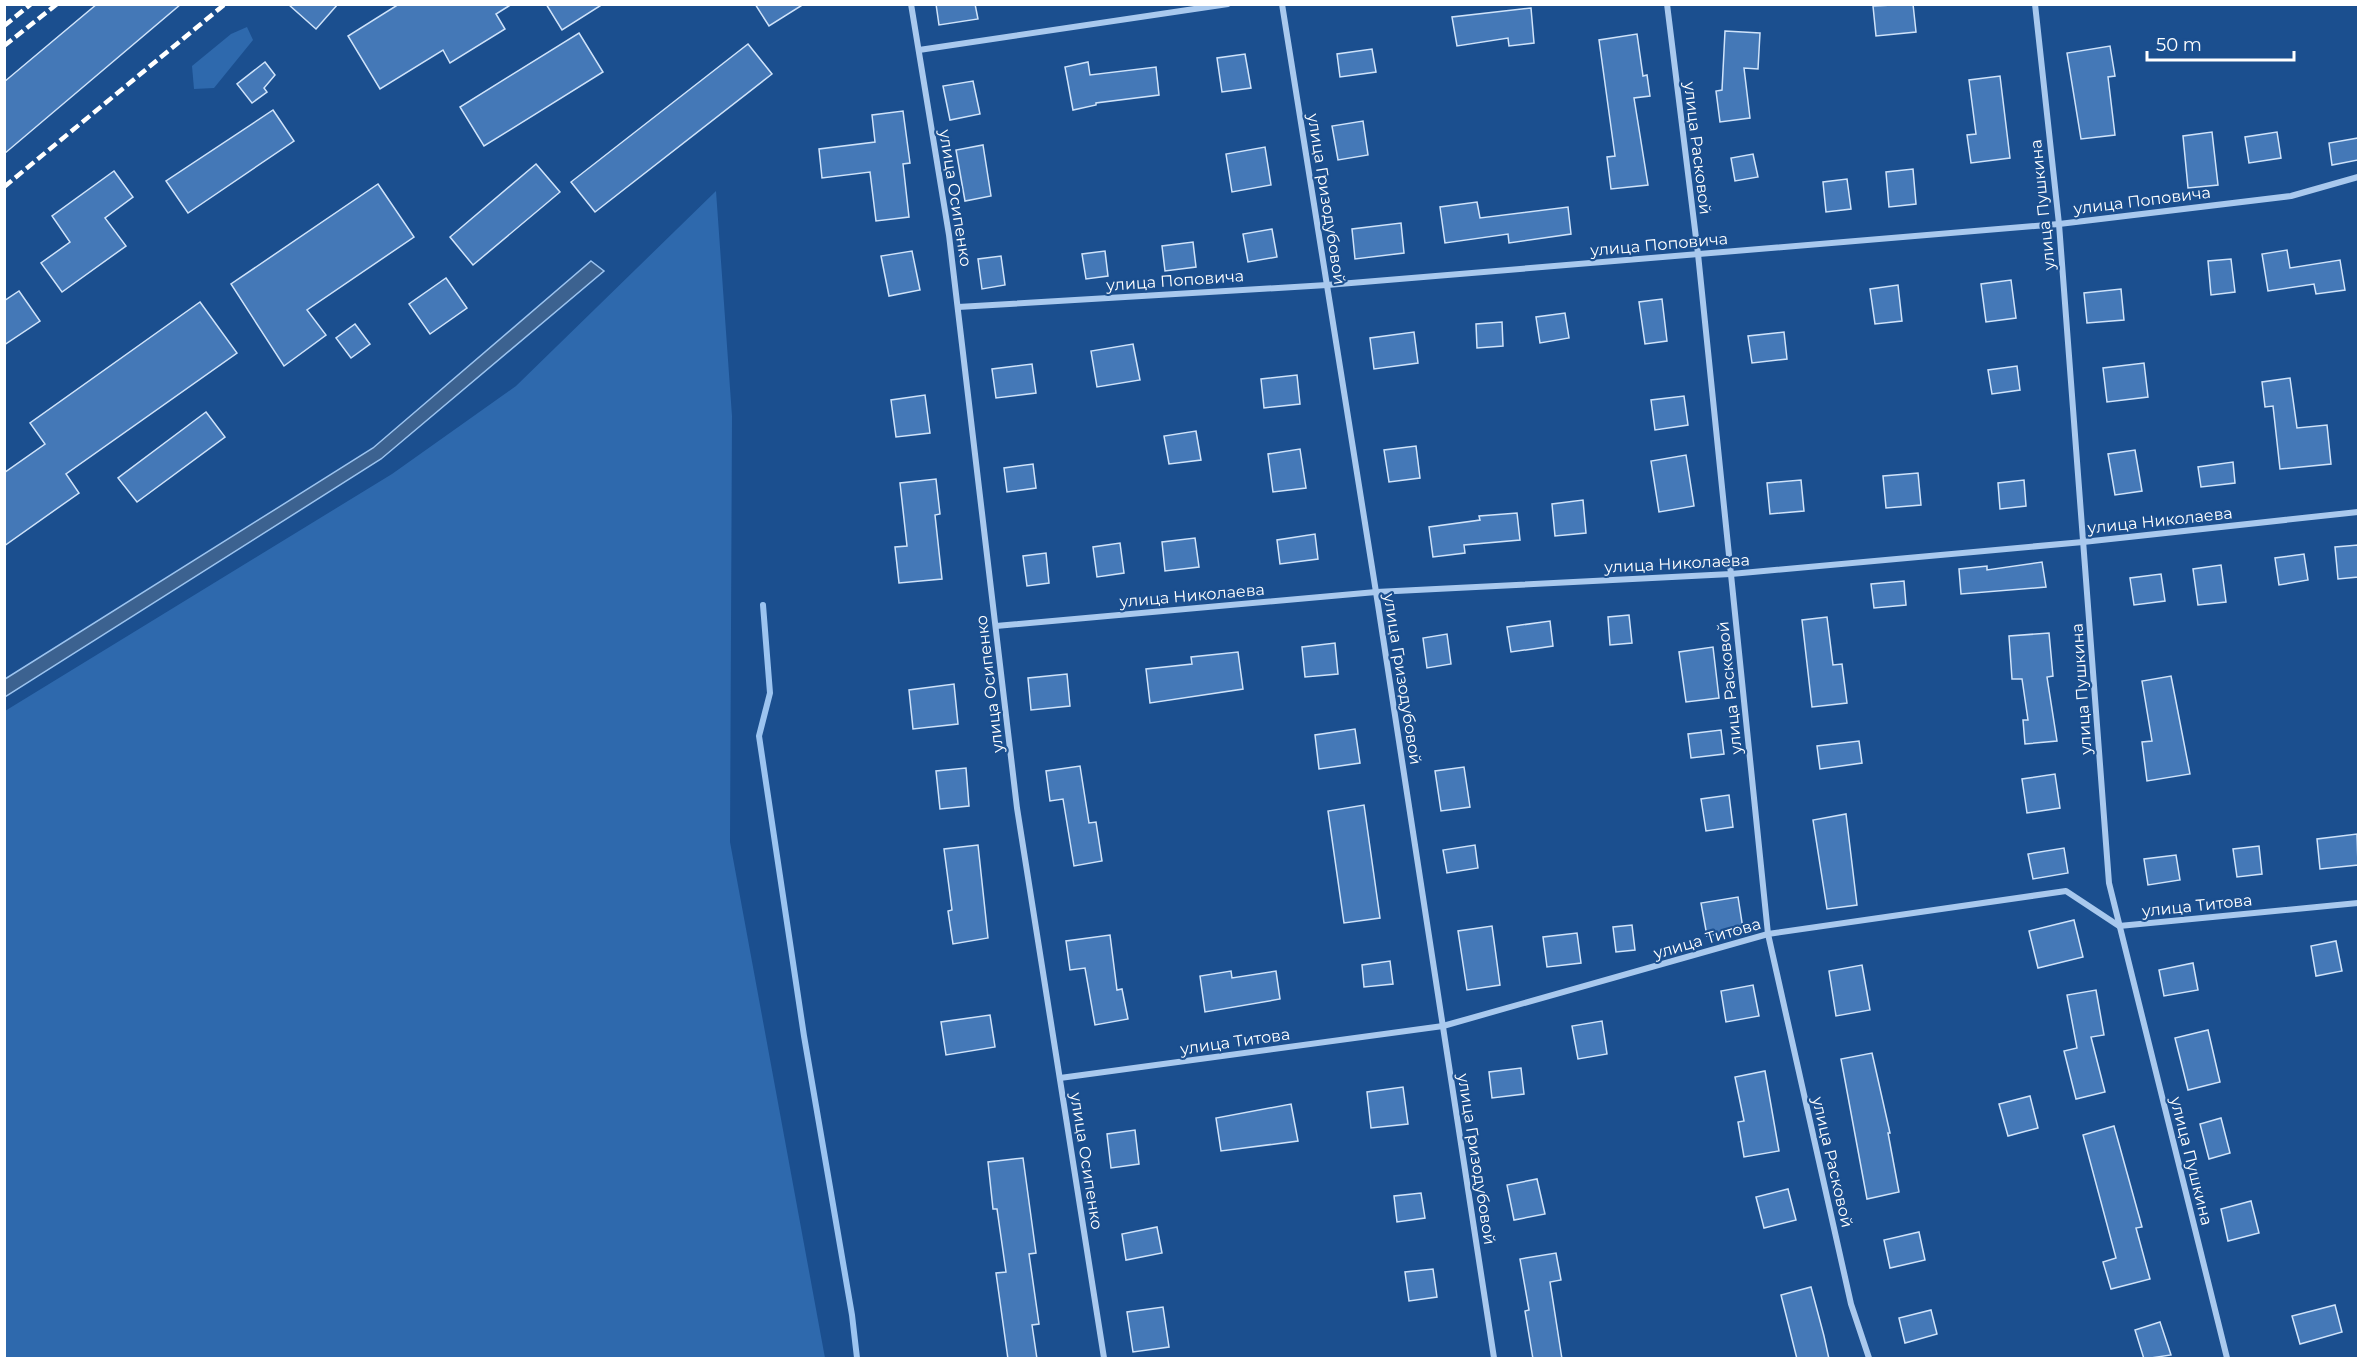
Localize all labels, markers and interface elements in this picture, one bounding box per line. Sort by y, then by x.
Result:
scale bar [2147,24,2294,62]
text: 50 m [2156,34,2202,56]
street label: улица Расковой [1680,80,1715,216]
street label: улица Гризодубовой [1303,111,1349,286]
street label: улица Осипенко [935,127,976,268]
street label: улица Пушкина [2026,139,2059,272]
street label: улица Поповича [2071,183,2212,218]
street label: улица Поповича [1588,229,1729,260]
street label: улица Поповича [1104,266,1245,295]
street label: улица Николаева [2086,503,2234,538]
street label: улица Николаева [1603,550,1750,577]
street label: улица Николаева [1118,580,1266,611]
street label: улица Гризодубовой [1379,591,1425,766]
street label: улица Осипенко [972,614,1007,755]
street label: улица Расковой [1713,620,1746,756]
street label: улица Пушкина [2067,623,2096,756]
street label: улица Титова [2140,890,2253,921]
street label: улица Титова [1650,914,1763,963]
street label: улица Титова [1178,1024,1291,1059]
street label: улица Гризодубовой [1453,1071,1499,1246]
street label: улица Осипенко [1066,1090,1107,1231]
street label: улица Расковой [1808,1094,1857,1229]
street label: улица Пушкина [2166,1094,2217,1227]

